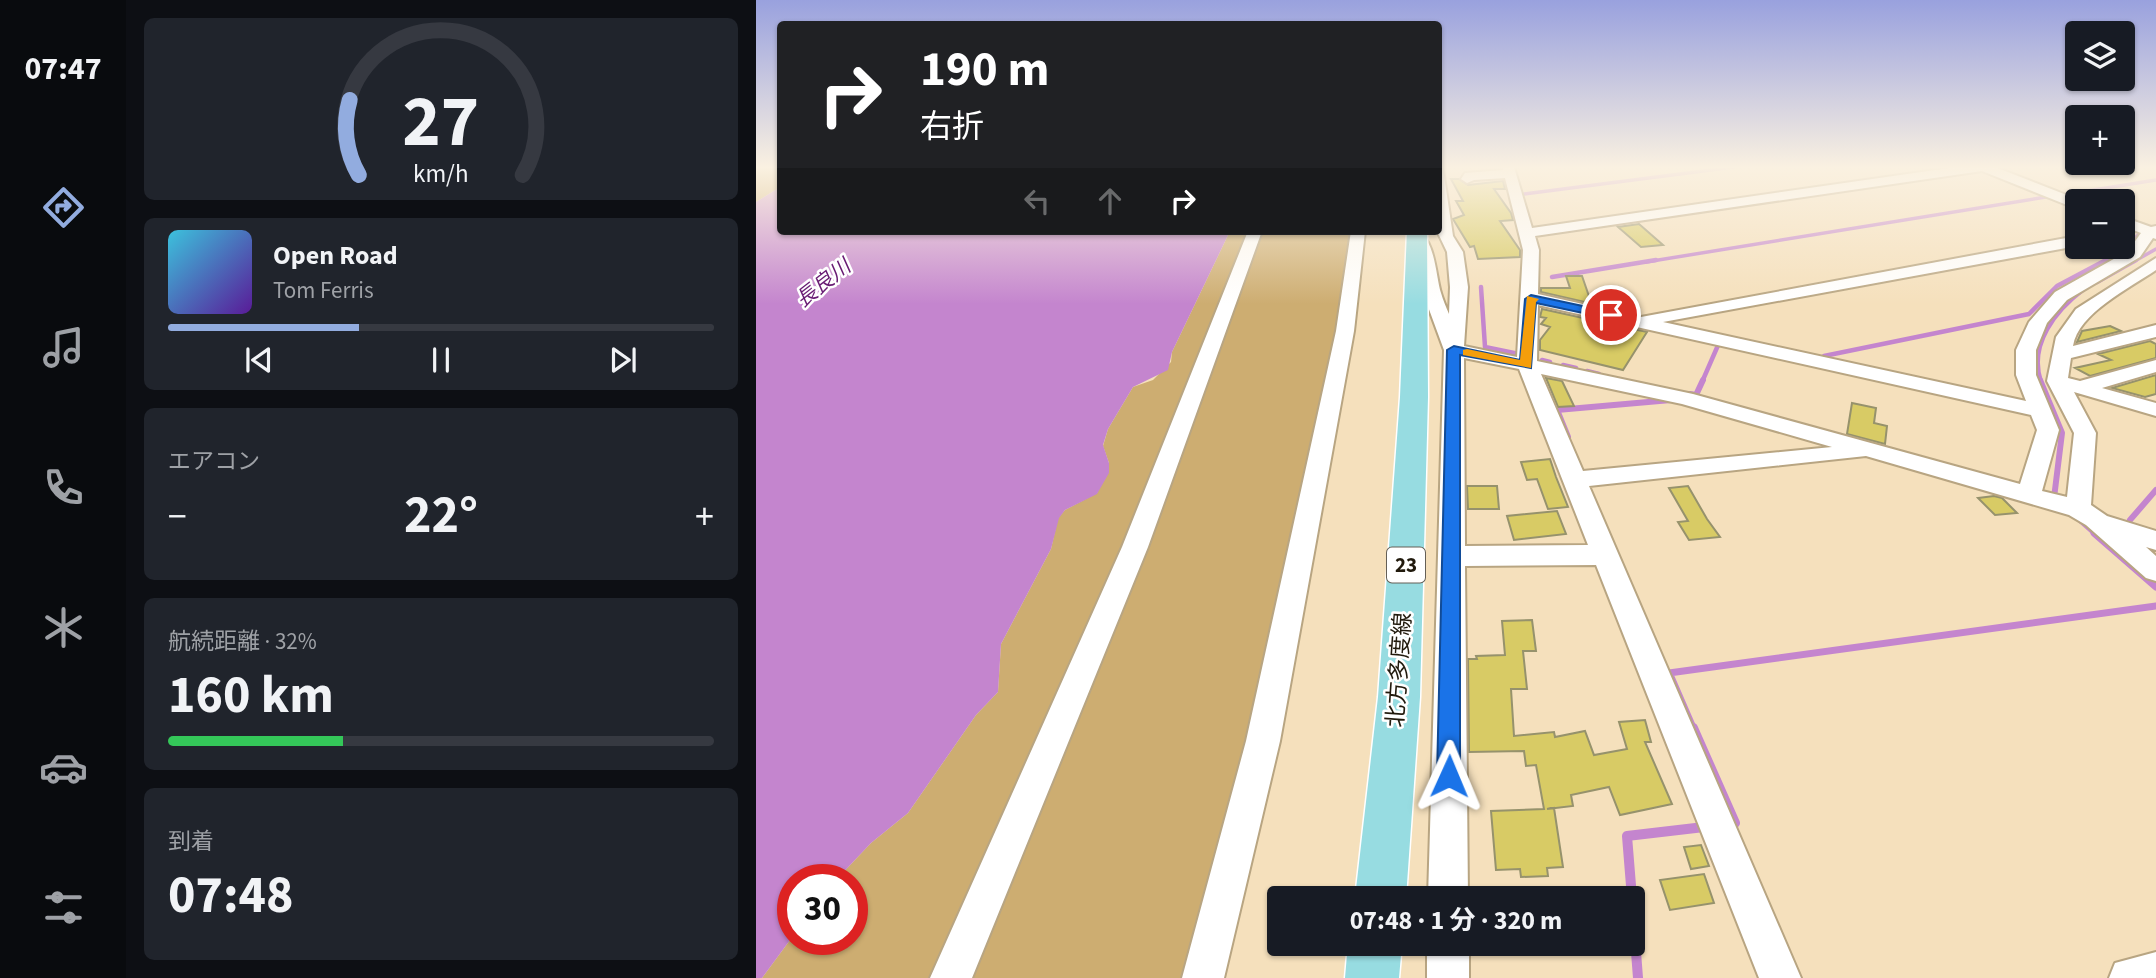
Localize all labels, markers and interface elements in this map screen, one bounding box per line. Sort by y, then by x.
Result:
map controls [2065,21,2135,259]
button: layers [2065,21,2135,91]
text: 190 m [920,35,1049,105]
text: 07:47 [24,46,102,92]
icon: right [805,49,896,140]
text: 27 [403,70,479,174]
text: 右折 [920,104,984,150]
button: + [2065,105,2135,175]
text: km/h [413,156,469,192]
icon: left [1018,182,1056,220]
icon: ahead [1091,182,1129,220]
icon: right [1164,182,1202,220]
icon: directions [39,183,88,232]
button: − [2065,189,2135,259]
text: Open Road [273,237,398,274]
water label: 長良川 [789,251,859,314]
text: Tom Ferris [273,274,374,307]
pin [1581,285,1641,345]
icon: arrive [1592,296,1630,334]
icon: music [39,323,88,372]
icon: previous [240,341,278,379]
icon: pause [422,341,460,379]
icon: next [604,341,642,379]
text: エアコン [168,445,260,478]
icon: phone [39,463,88,512]
text: 22° [404,479,478,553]
text: − [168,490,187,544]
text: + [695,490,714,544]
road number: 23 [1387,548,1425,582]
icon: climate [39,603,88,652]
street label: 北方多度線 [1379,611,1419,729]
text: 航続距離 · 32% [168,625,317,658]
text: 160 km [168,659,334,733]
position arrow [1412,739,1486,813]
icon: car [39,743,88,792]
text: 到着 [168,825,214,858]
text: 07:48 [168,859,293,933]
speed limit sign: 30 [777,864,868,955]
icon: filters [39,883,88,932]
text: 07:48 · 1 分 · 320 m [1350,902,1562,939]

